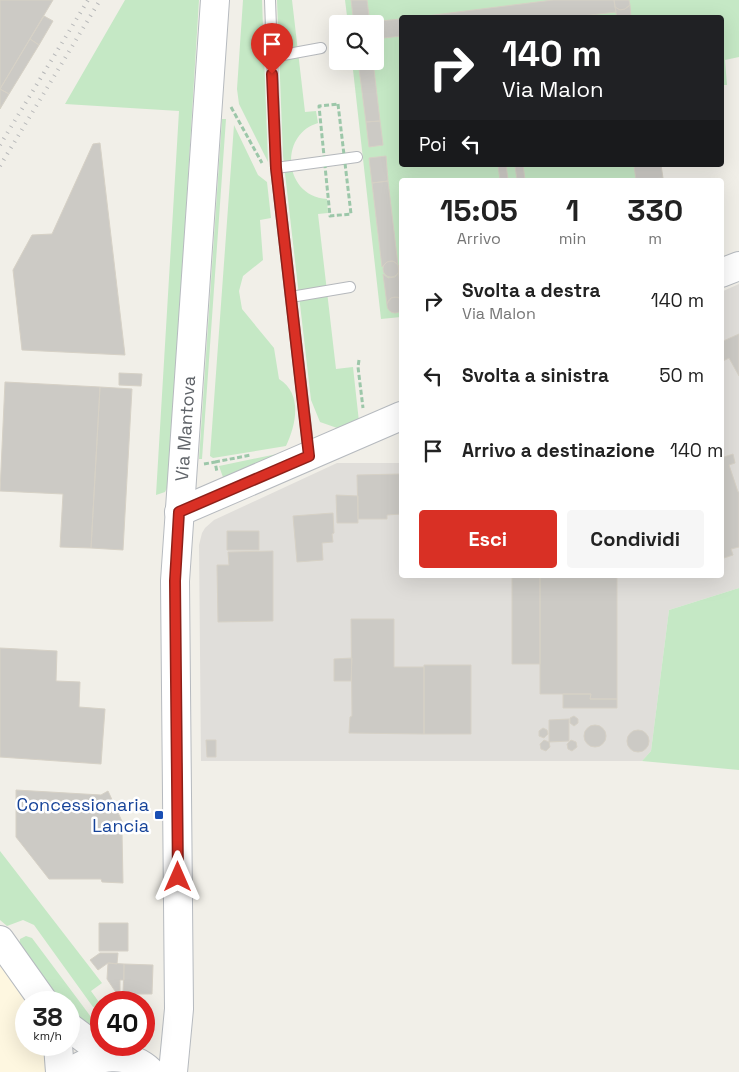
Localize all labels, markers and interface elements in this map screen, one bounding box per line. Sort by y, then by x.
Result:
map controls [329,15,384,70]
button: search [329,15,384,70]
pin [251,23,293,74]
icon: arrive [258,30,286,58]
text: 140 m [502,32,602,76]
icon: right [419,35,484,100]
text: Via Malon [502,75,603,103]
icon: left [457,130,485,158]
text: Poi [419,132,447,157]
text: 15:05 [440,191,518,230]
text: 1 [566,191,579,230]
text: 330 [627,191,683,230]
text: Arrivo [457,228,501,249]
text: min [559,228,586,249]
text: m [648,228,662,249]
text: Svolta a destra [462,278,600,303]
icon: right [419,287,447,315]
text: 140 m [651,288,704,313]
text: Via Malon [462,303,536,324]
icon: left [419,362,447,390]
text: Svolta a sinistra [462,363,609,388]
text: 50 m [659,363,704,388]
street label: Via Mantova [170,375,200,482]
icon: arrive [419,437,447,465]
text: Arrivo a destinazione [462,438,655,463]
text: 140 m [670,438,723,463]
button: Esci [419,510,557,568]
button: Condividi [567,510,704,568]
place label: Concessionaria Lancia [16,793,149,837]
marker: Concessionaria Lancia [153,809,165,821]
position arrow [151,850,203,902]
speed limit sign: 40 [90,991,155,1056]
text: 38 [32,1001,63,1033]
text: km/h [33,1028,62,1044]

